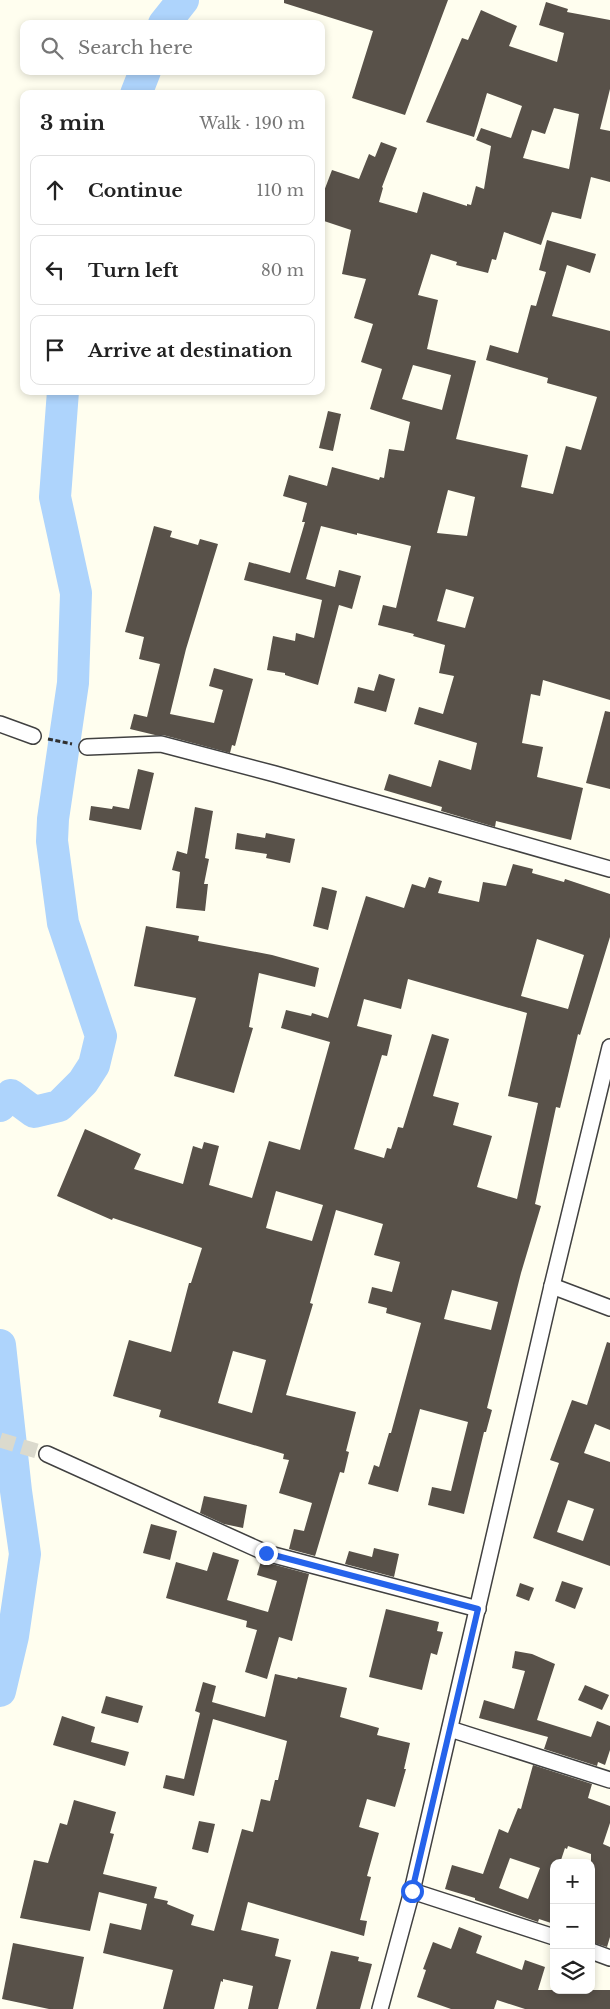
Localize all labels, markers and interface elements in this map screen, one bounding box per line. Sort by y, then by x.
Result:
search box [20,20,325,75]
icon: search [38,34,66,62]
text: Search here [78,36,193,59]
text: 3 min [40,110,105,136]
text: Walk · 190 m [200,113,305,133]
icon: ahead [41,176,69,204]
text: Continue [88,179,183,202]
text: 110 m [257,180,304,200]
icon: left [41,256,69,284]
text: Turn left [88,259,179,282]
text: 80 m [261,260,304,280]
icon: arrive [41,336,69,364]
text: Arrive at destination [88,339,292,362]
route end [255,1542,278,1565]
map controls [550,1859,595,1994]
button: + [550,1859,595,1904]
route start [401,1880,424,1903]
button: − [550,1904,595,1949]
button: layers [550,1949,595,1994]

